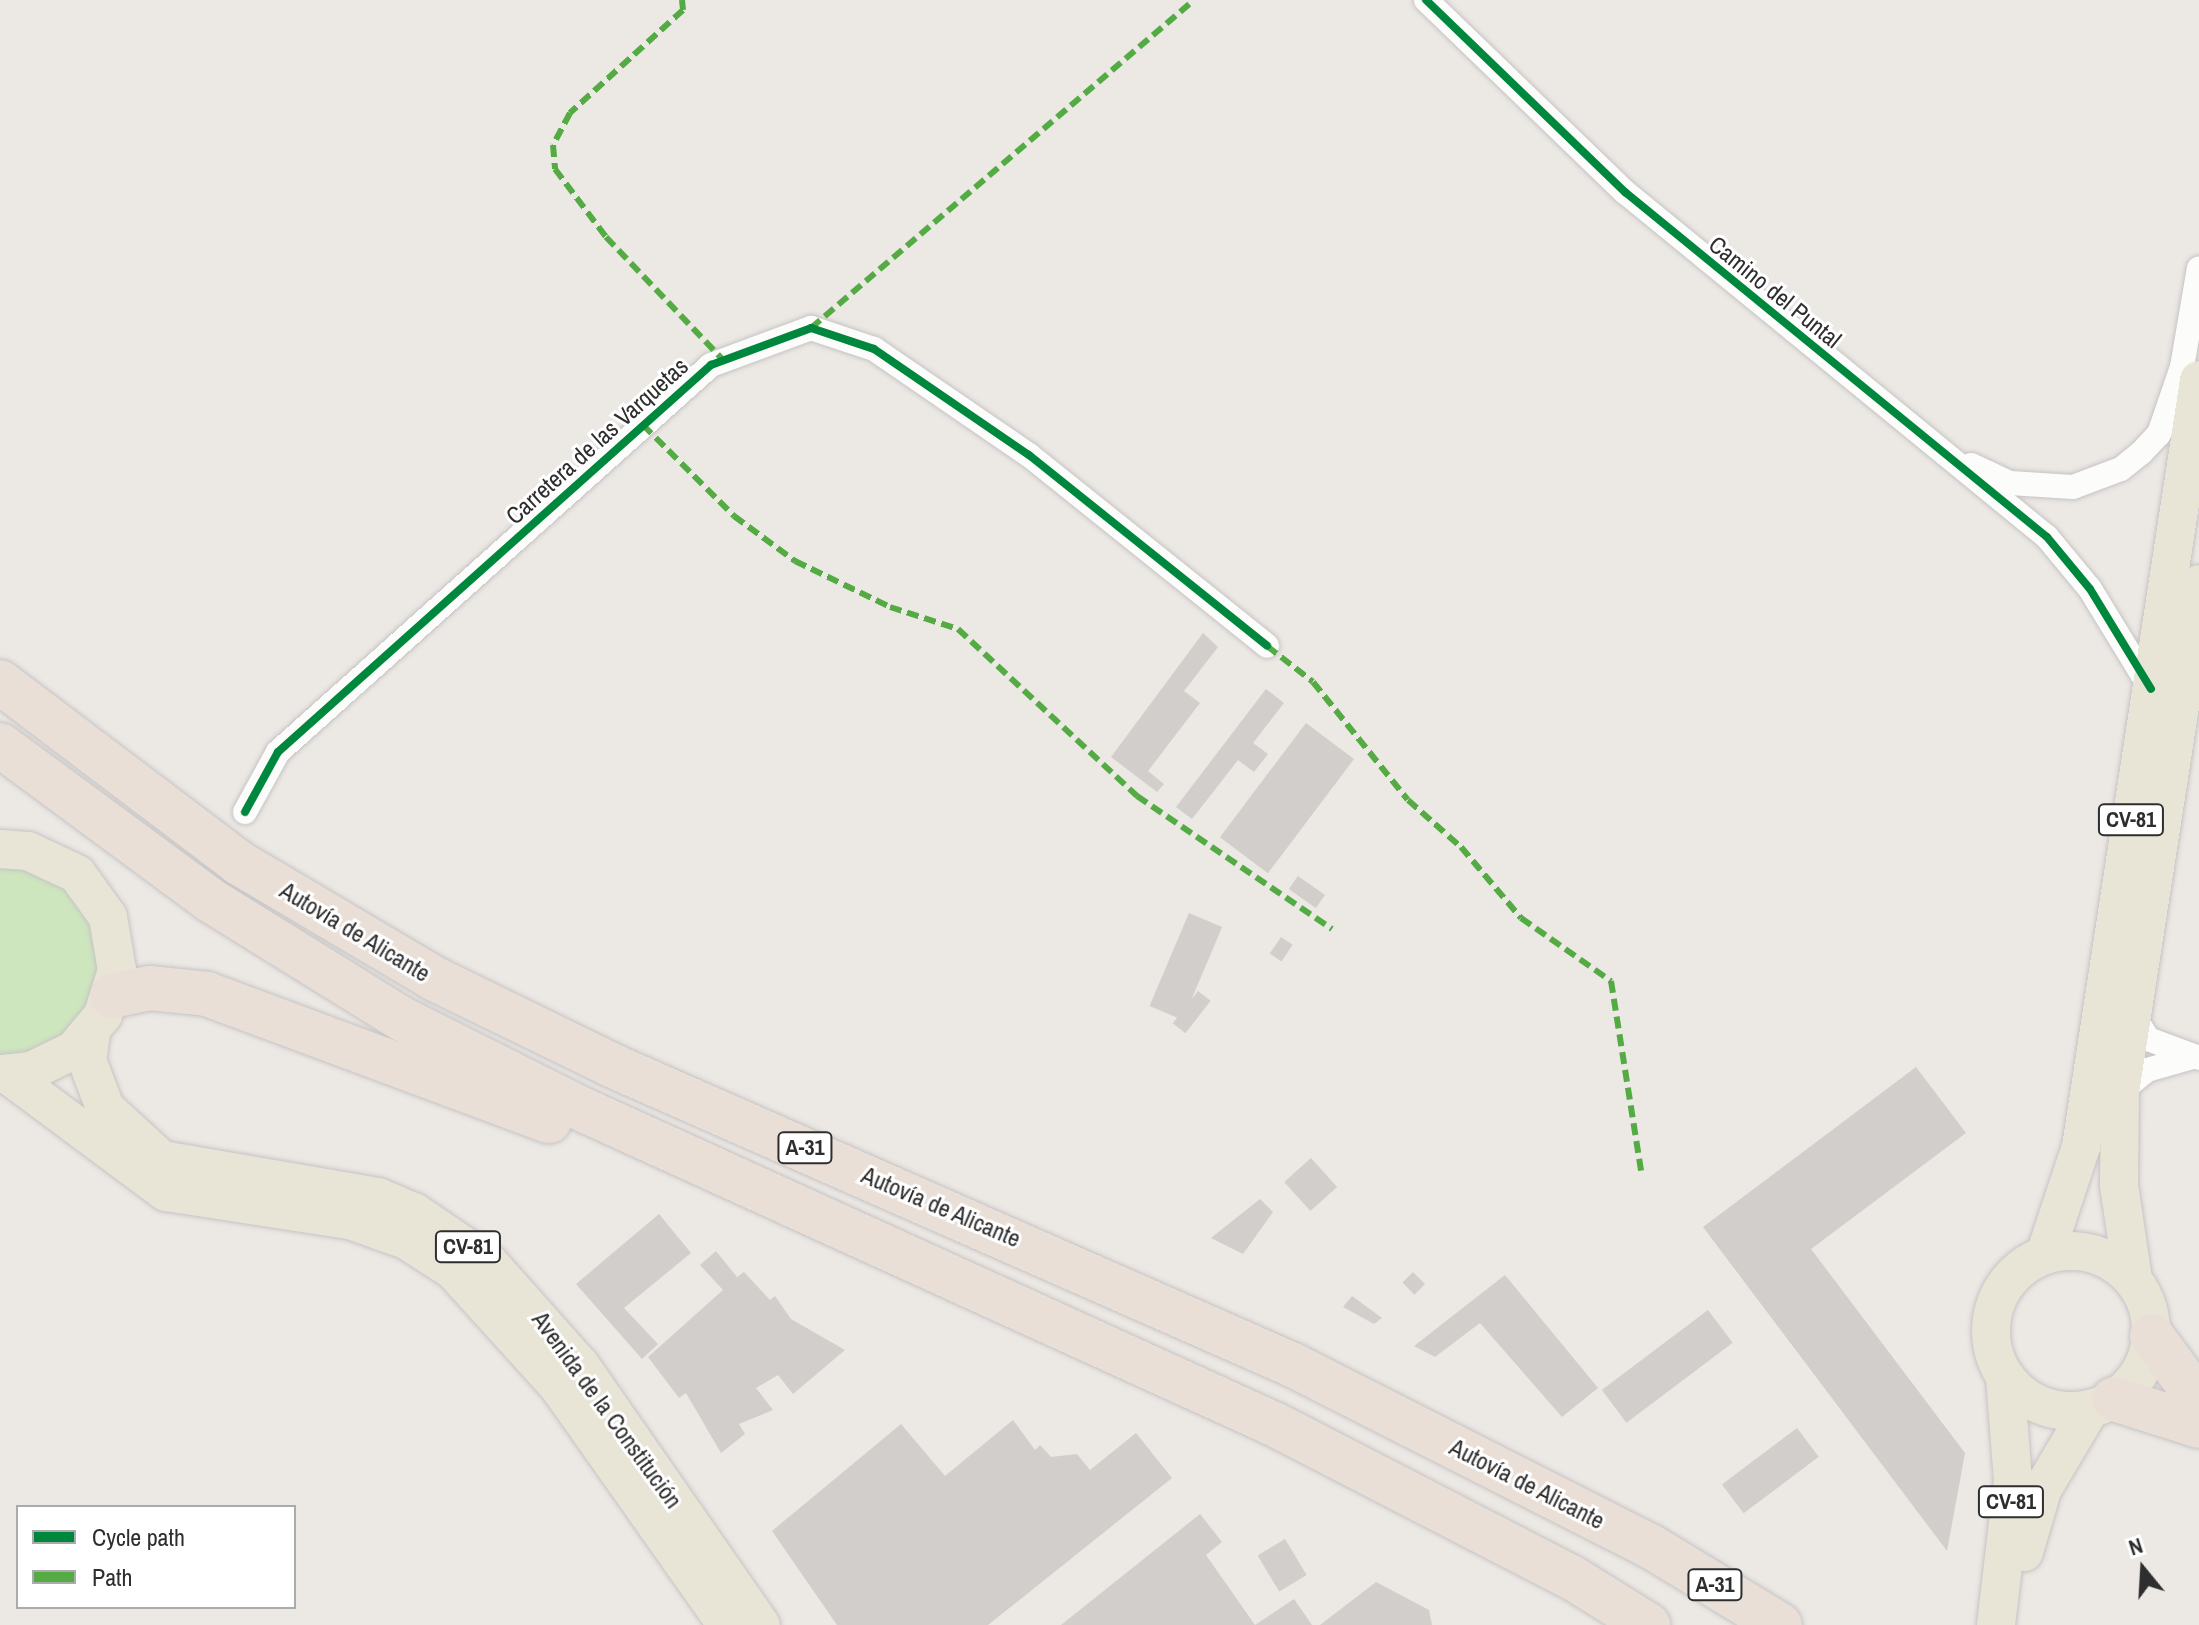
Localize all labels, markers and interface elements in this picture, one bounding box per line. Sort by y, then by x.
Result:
street label: Camino del Puntal [1703,230,1847,354]
street label: Carretera de las Varquetas [500,352,694,530]
road number: CV-81 [2097,802,2165,838]
street label: Autovía de Alicante [274,876,436,988]
road number: A-31 [777,1130,833,1166]
street label: Autovía de Alicante [857,1160,1025,1254]
road number: CV-81 [434,1229,502,1265]
street label: Avenida de la Constitución [526,1306,688,1514]
street label: Autovía de Alicante [1444,1432,1610,1536]
road number: CV-81 [1977,1484,2045,1520]
legend [16,1505,296,1609]
text: Cycle path [92,1521,185,1553]
north arrow [2103,1529,2183,1609]
text: N [2125,1530,2146,1562]
text: Path [92,1561,133,1593]
road number: A-31 [1687,1567,1743,1603]

